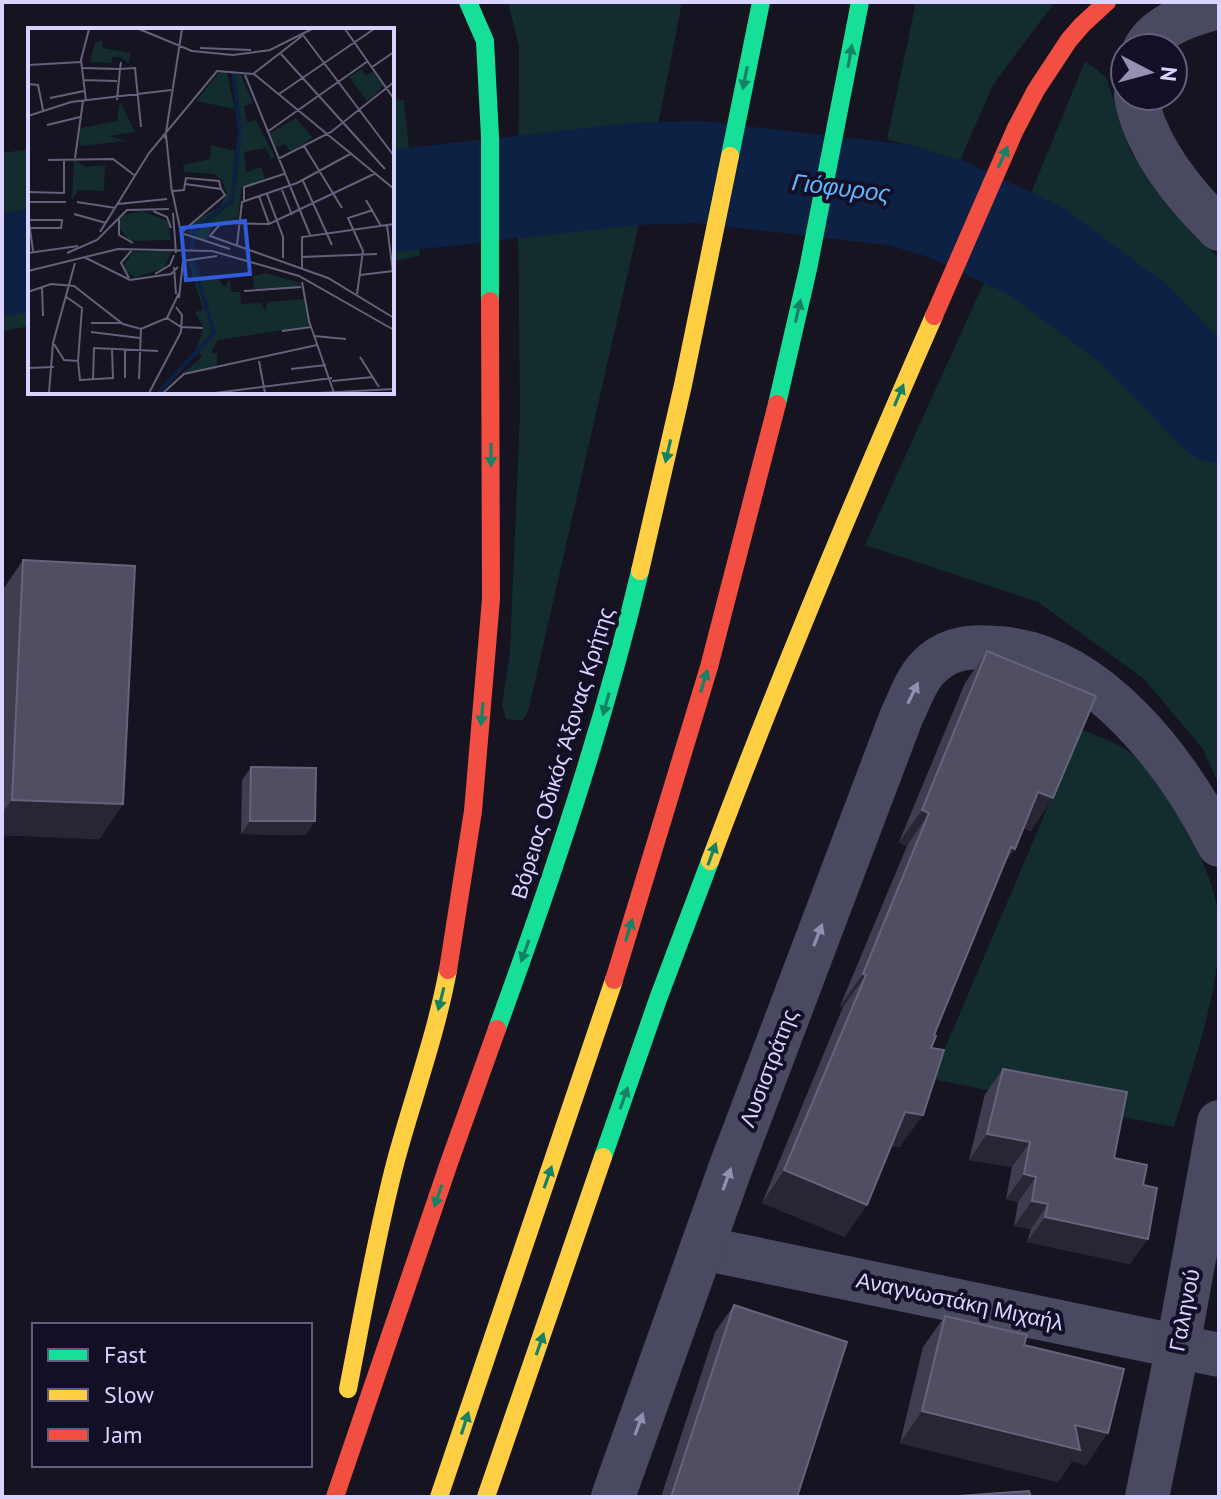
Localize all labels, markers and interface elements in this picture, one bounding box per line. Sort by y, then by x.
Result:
inset map [28,28,394,394]
north arrow [1109,32,1189,112]
one-way arrow [844,43,856,68]
text: N [1154,65,1184,83]
one-way arrow [739,66,751,91]
one-way arrow [997,145,1010,168]
water label: Γιόφυρος [790,166,892,209]
one-way arrow [792,298,805,323]
one-way arrow [892,383,905,406]
one-way arrow [661,439,674,464]
one-way arrow [485,443,497,468]
street label: Βόρειος Οδικός Άξονας Κρήτης [504,604,620,902]
one-way arrow [699,669,711,693]
one-way arrow [906,682,920,705]
one-way arrow [599,691,611,716]
one-way arrow [475,702,488,727]
one-way arrow [706,842,719,866]
one-way arrow [623,917,636,941]
one-way arrow [812,923,825,947]
one-way arrow [518,939,531,963]
one-way arrow [435,987,447,1012]
street label: Λυσιστράτης [733,1005,803,1131]
one-way arrow [619,1086,631,1110]
one-way arrow [543,1165,555,1189]
one-way arrow [721,1167,733,1191]
one-way arrow [432,1184,444,1208]
street label: Αναγνωστάκη Μιχαήλ [854,1265,1066,1337]
street label: Γαληνού [1162,1266,1206,1354]
legend [32,1323,312,1467]
one-way arrow [534,1332,546,1356]
text: Fast [104,1339,147,1370]
text: Slow [104,1379,154,1410]
one-way arrow [459,1411,472,1435]
one-way arrow [633,1411,646,1435]
text: Jam [103,1419,142,1450]

